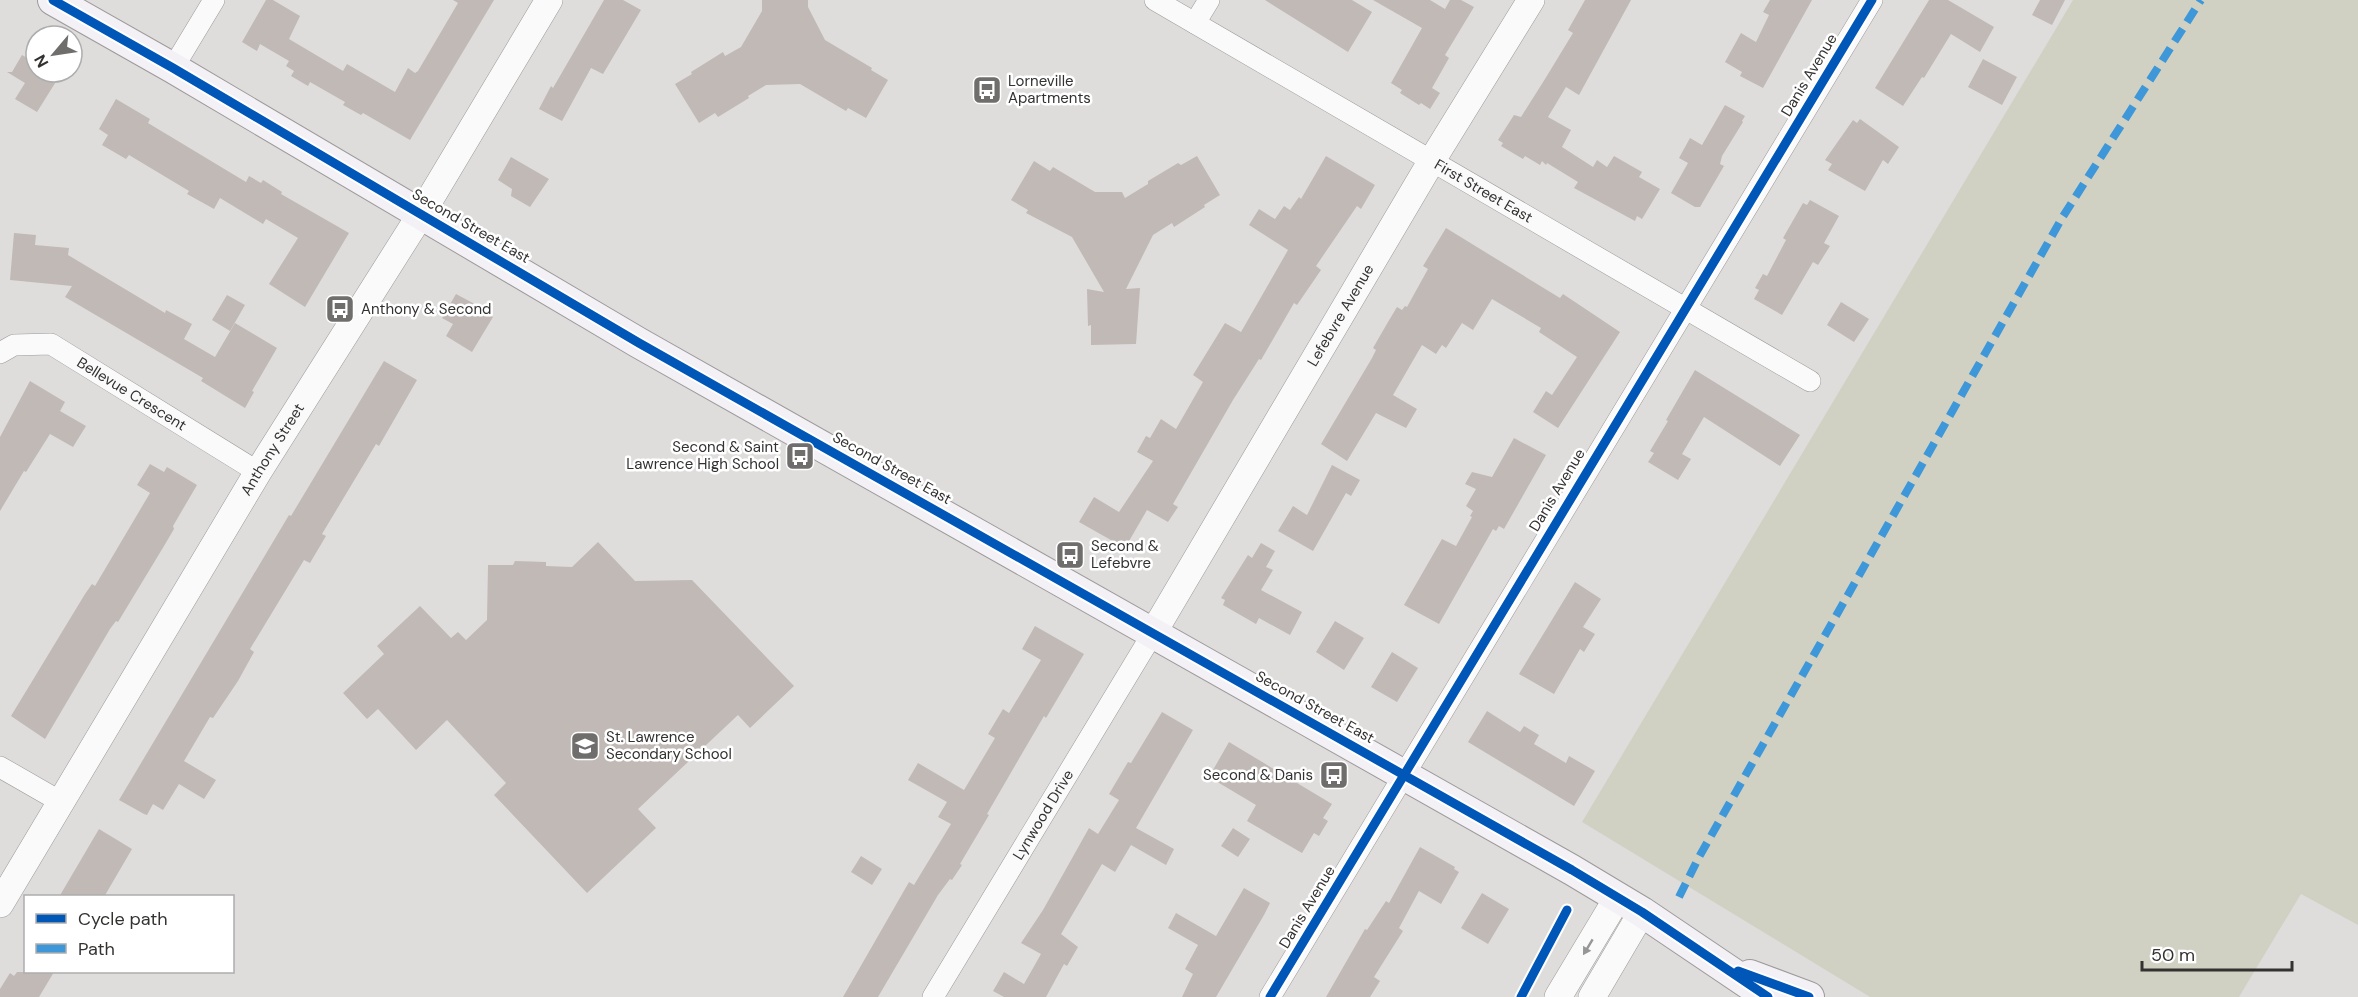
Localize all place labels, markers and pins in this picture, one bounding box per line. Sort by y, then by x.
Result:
place label: Lorneville Apartments [1008,71,1091,108]
bus stop icon: Lorneville Apartments [971,74,1003,106]
bus stop icon: Anthony & Second [324,293,356,325]
place label: Anthony & Second [361,299,491,319]
place label: Second & Saint Lawrence High School [626,437,779,474]
bus stop icon: Second & Saint Lawrence High School [784,440,816,472]
place label: Second & Lefebvre [1091,536,1159,573]
bus stop icon: Second & Lefebvre [1054,539,1086,571]
place label: St. Lawrence Secondary School [606,727,732,764]
school or university icon: St. Lawrence Secondary School [569,730,601,762]
bus stop icon: Second & Danis [1318,759,1350,791]
place label: Second & Danis [1203,765,1313,785]

